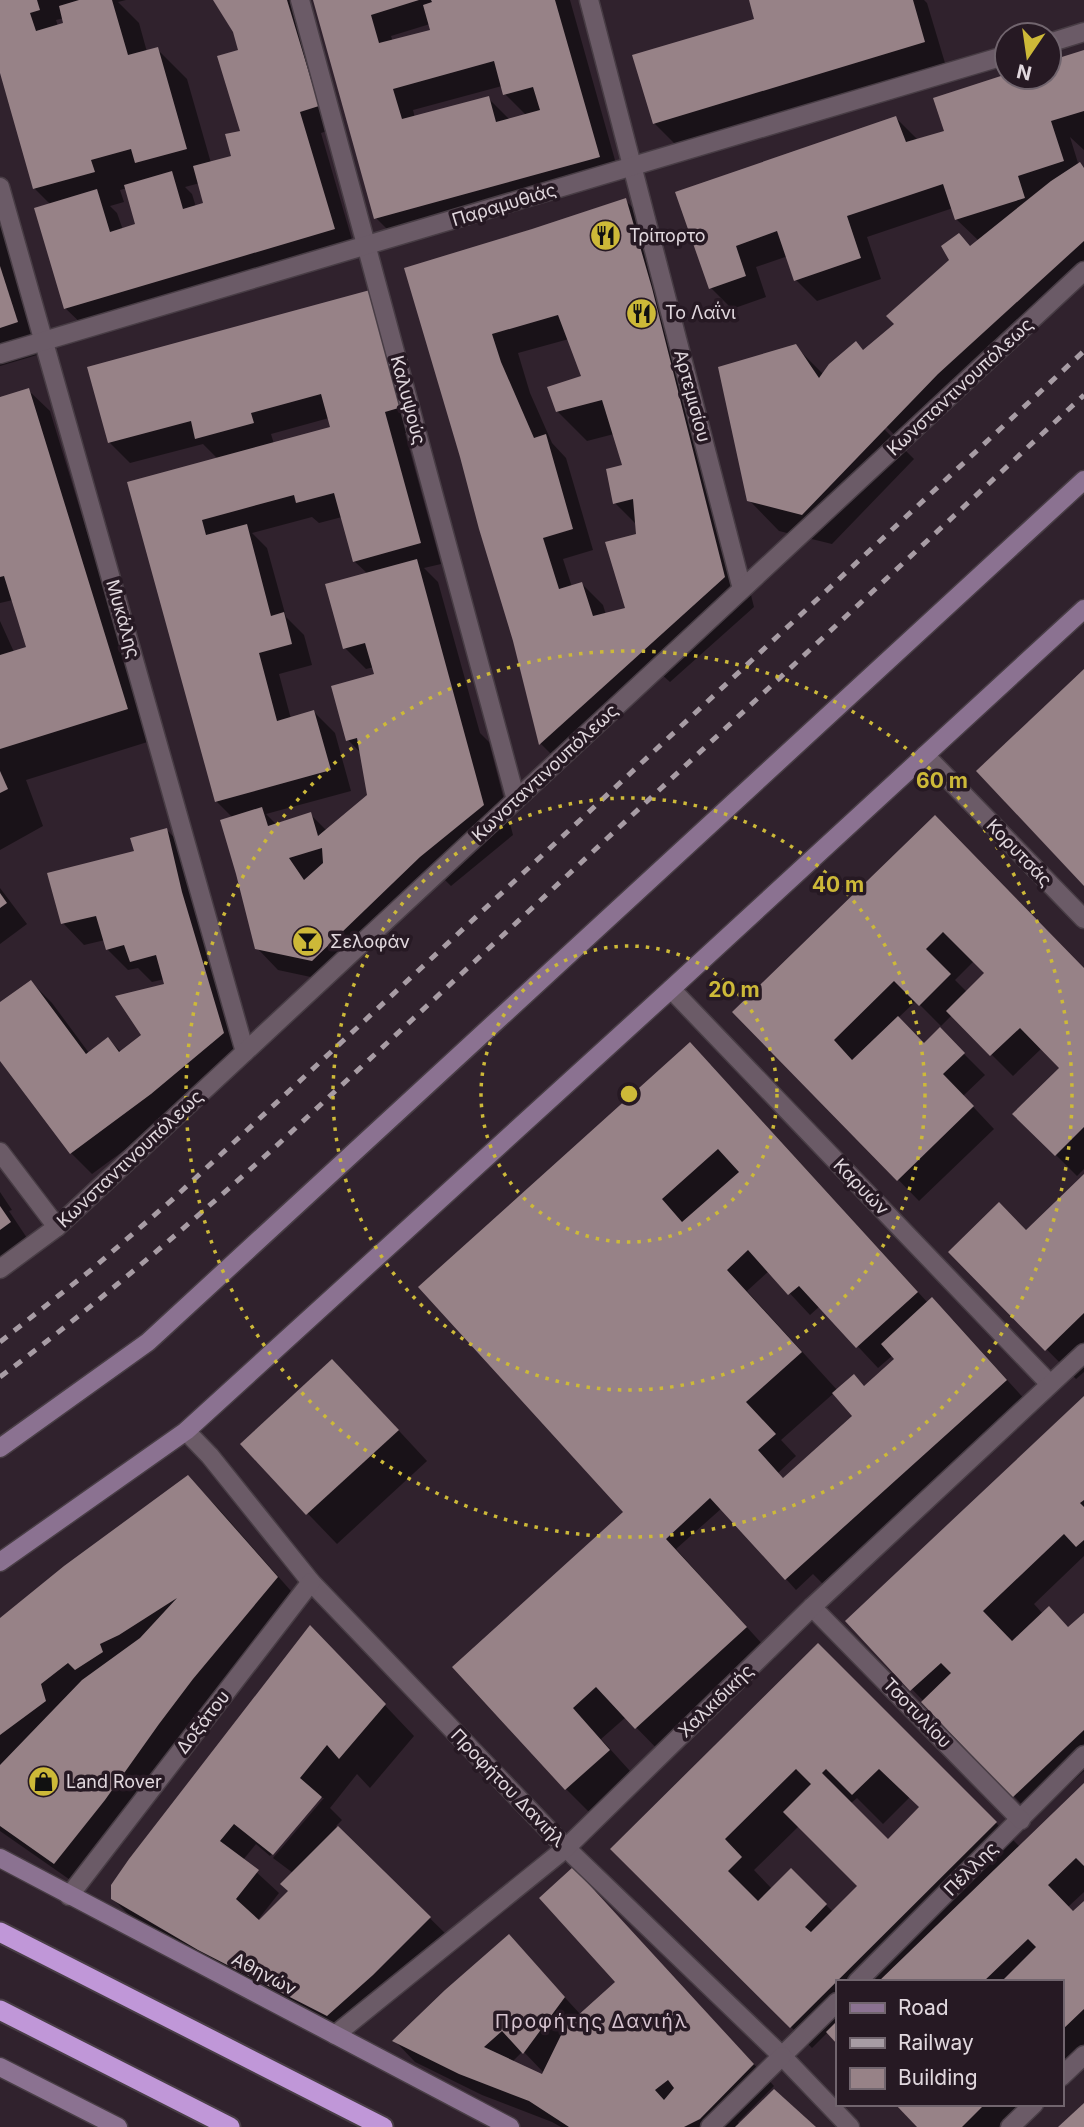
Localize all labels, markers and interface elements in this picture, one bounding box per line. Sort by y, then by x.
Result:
north arrow [993,21,1063,91]
text: N [1015,59,1034,85]
street label: Παραμυθιάς [449,179,558,230]
restaurant icon: Τρίπορτο [589,219,623,253]
place label: Τρίπορτο [629,225,706,246]
restaurant icon: Το Λαΐνι [625,296,659,330]
place label: Το Λαΐνι [665,301,736,323]
street label: Κωνσταντινουπόλεως [882,314,1037,460]
street label: Αρτεμισίου [670,347,715,444]
street label: Καλυψούς [387,353,430,447]
street label: Μυκάλης [102,577,145,661]
street label: Κωνσταντινουπόλεως [467,700,622,846]
text: 60 m [916,768,968,793]
street label: Κορυτσάς [982,815,1056,891]
text: 40 m [812,872,864,897]
bar icon: Σελοφάν [290,925,324,959]
place label: Σελοφάν [330,931,410,952]
text: 20 m [708,977,760,1002]
centre of rings [617,1082,641,1106]
street label: Κωνσταντινουπόλεως [52,1086,207,1232]
street label: Καρυών [829,1154,894,1219]
street label: Χαλκιδικής [674,1660,757,1741]
street label: Τσοτυλίου [879,1673,956,1752]
street label: Δοξάτου [172,1686,234,1757]
street label: Προφήτου Δανιήλ [447,1724,570,1851]
shop icon: Land Rover [26,1765,60,1799]
place label: Land Rover [66,1771,162,1792]
street label: Πέλλης [940,1838,1002,1900]
street label: Αθηνών [228,1948,300,1999]
legend [836,1980,1063,2106]
text: Road [898,1995,949,2020]
district label: Προφήτης Δανιήλ [495,2010,689,2033]
text: Railway [898,2030,974,2055]
text: Building [898,2065,978,2090]

